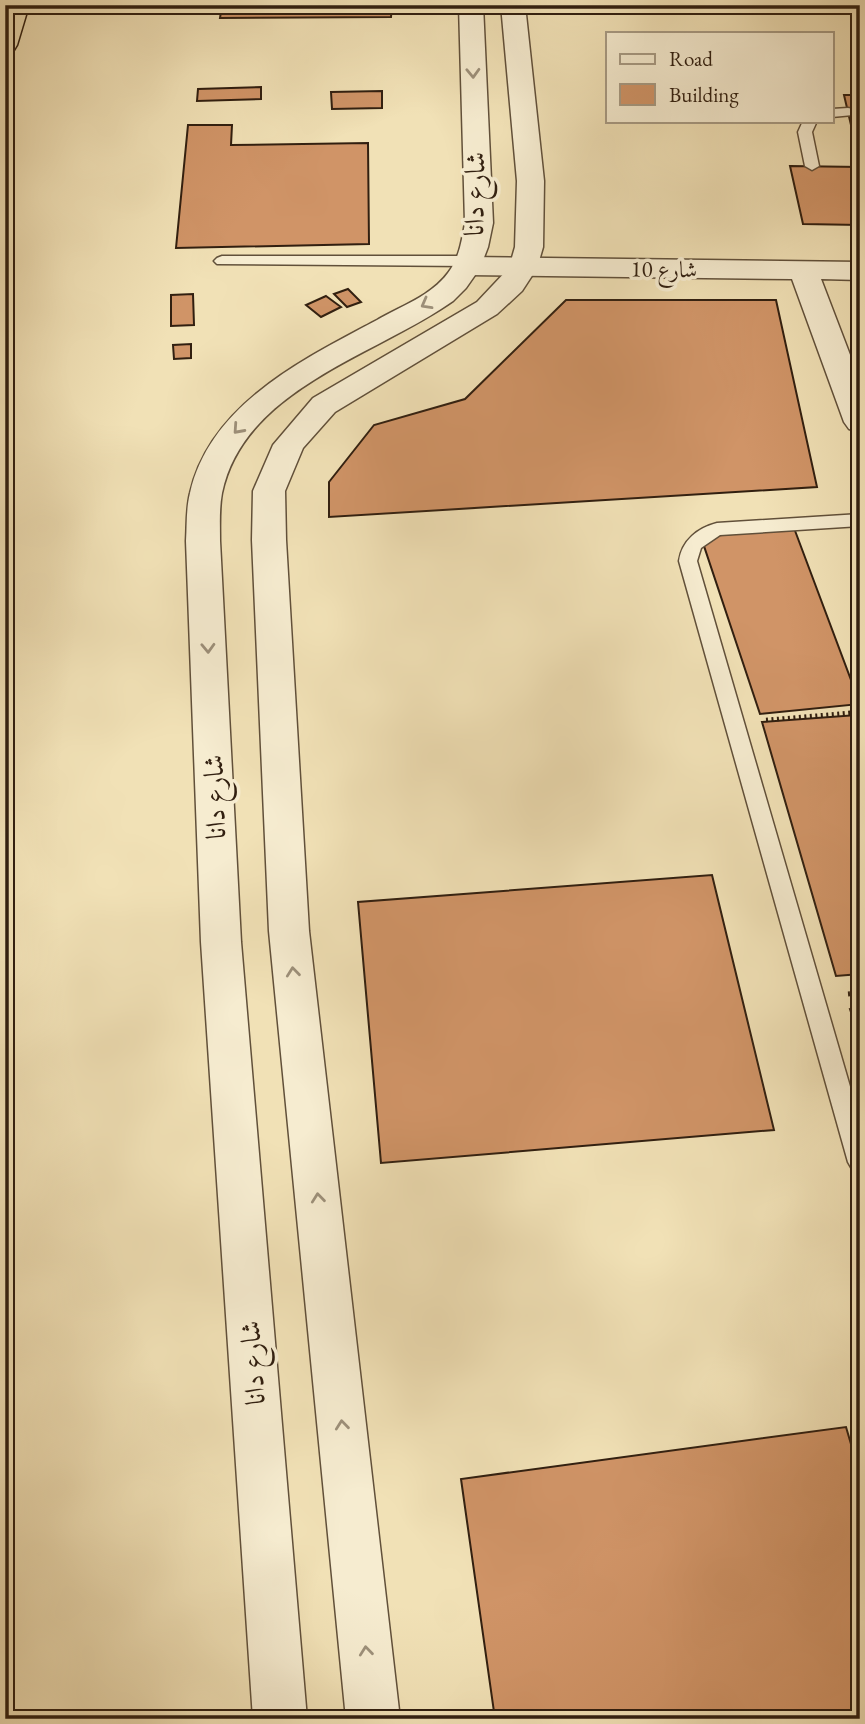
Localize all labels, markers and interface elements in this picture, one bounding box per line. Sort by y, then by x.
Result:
legend [606,32,834,122]
text: Road [669,45,713,72]
one-way arrow [465,69,481,79]
text: Building [669,81,739,108]
street label: شارع دانا [455,151,499,237]
street label: شارع 10 [630,253,698,290]
one-way arrow [421,296,433,310]
one-way arrow [234,421,246,434]
one-way arrow [200,643,215,654]
street label: شارع دانا [195,754,239,840]
one-way arrow [286,966,301,978]
one-way arrow [310,1193,325,1204]
street label: شارع دانا [231,1319,279,1406]
one-way arrow [335,1419,350,1430]
one-way arrow [359,1645,374,1657]

